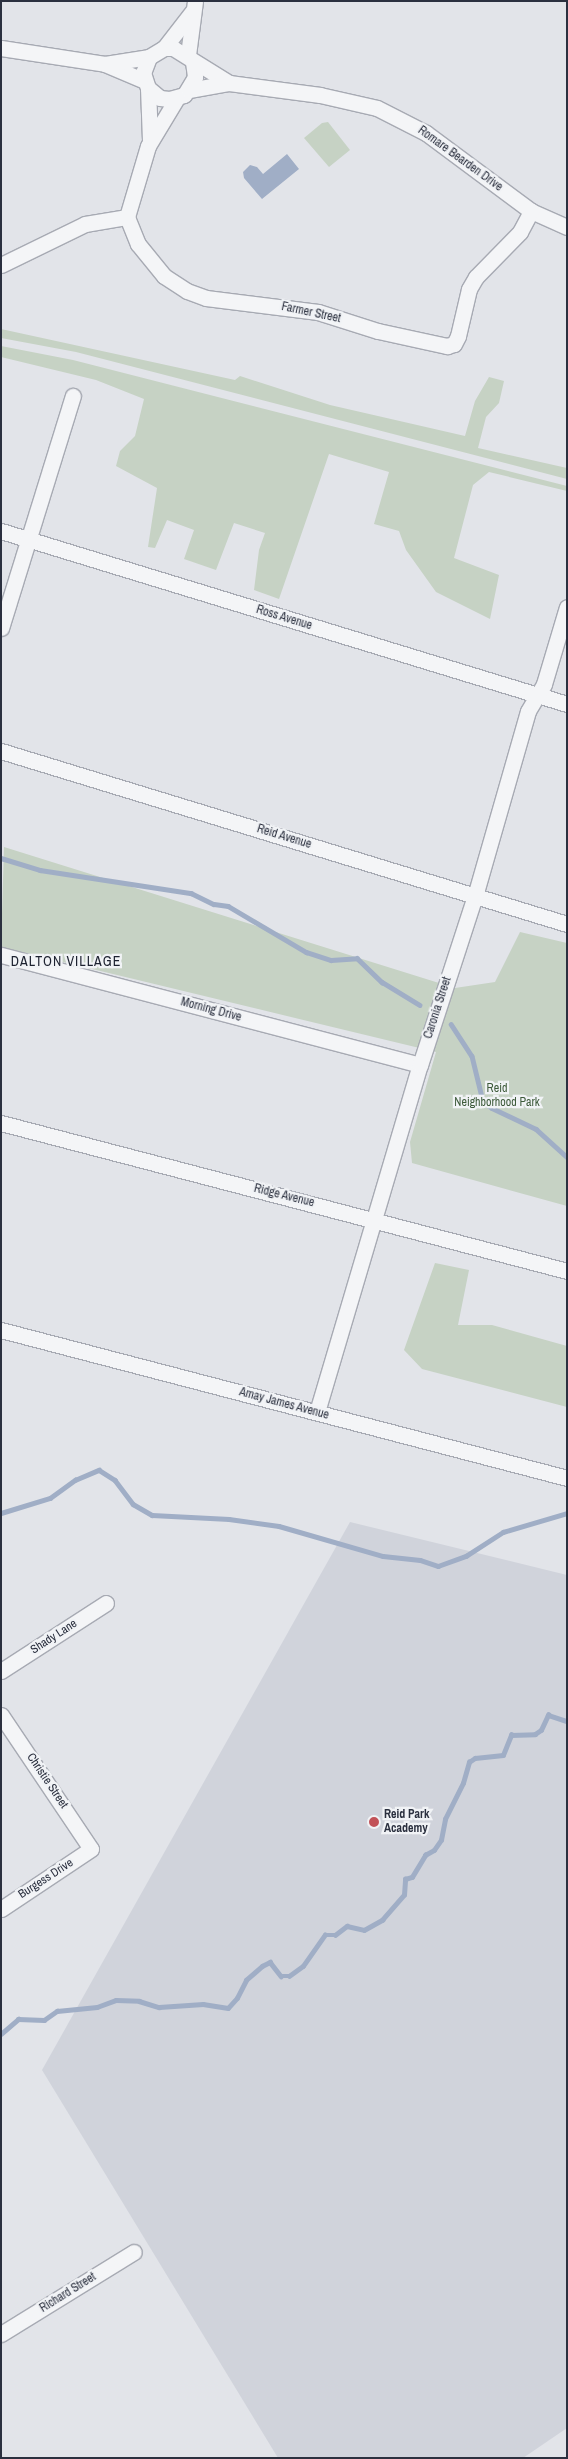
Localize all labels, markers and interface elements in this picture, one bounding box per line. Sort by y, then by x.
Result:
street label: Romare Bearden Drive [415,123,505,195]
street label: Farmer Street [280,300,342,326]
street label: Ross Avenue [254,603,314,633]
street label: Reid Avenue [255,822,313,852]
district label: DALTON VILLAGE [9,953,123,969]
street label: Caronia Street [421,975,455,1041]
street label: Morning Drive [179,995,243,1025]
park label: Reid Neighborhood Park [454,1082,540,1110]
street label: Ridge Avenue [252,1181,316,1211]
street label: Amay James Avenue [237,1385,331,1423]
street label: Shady Lane [28,1617,80,1657]
street label: Christie Street [23,1751,71,1811]
place label: Reid Park Academy [384,1808,429,1836]
marker: Reid Park Academy [368,1816,380,1828]
street label: Burgess Drive [16,1856,76,1902]
street label: Richard Street [37,2270,99,2316]

